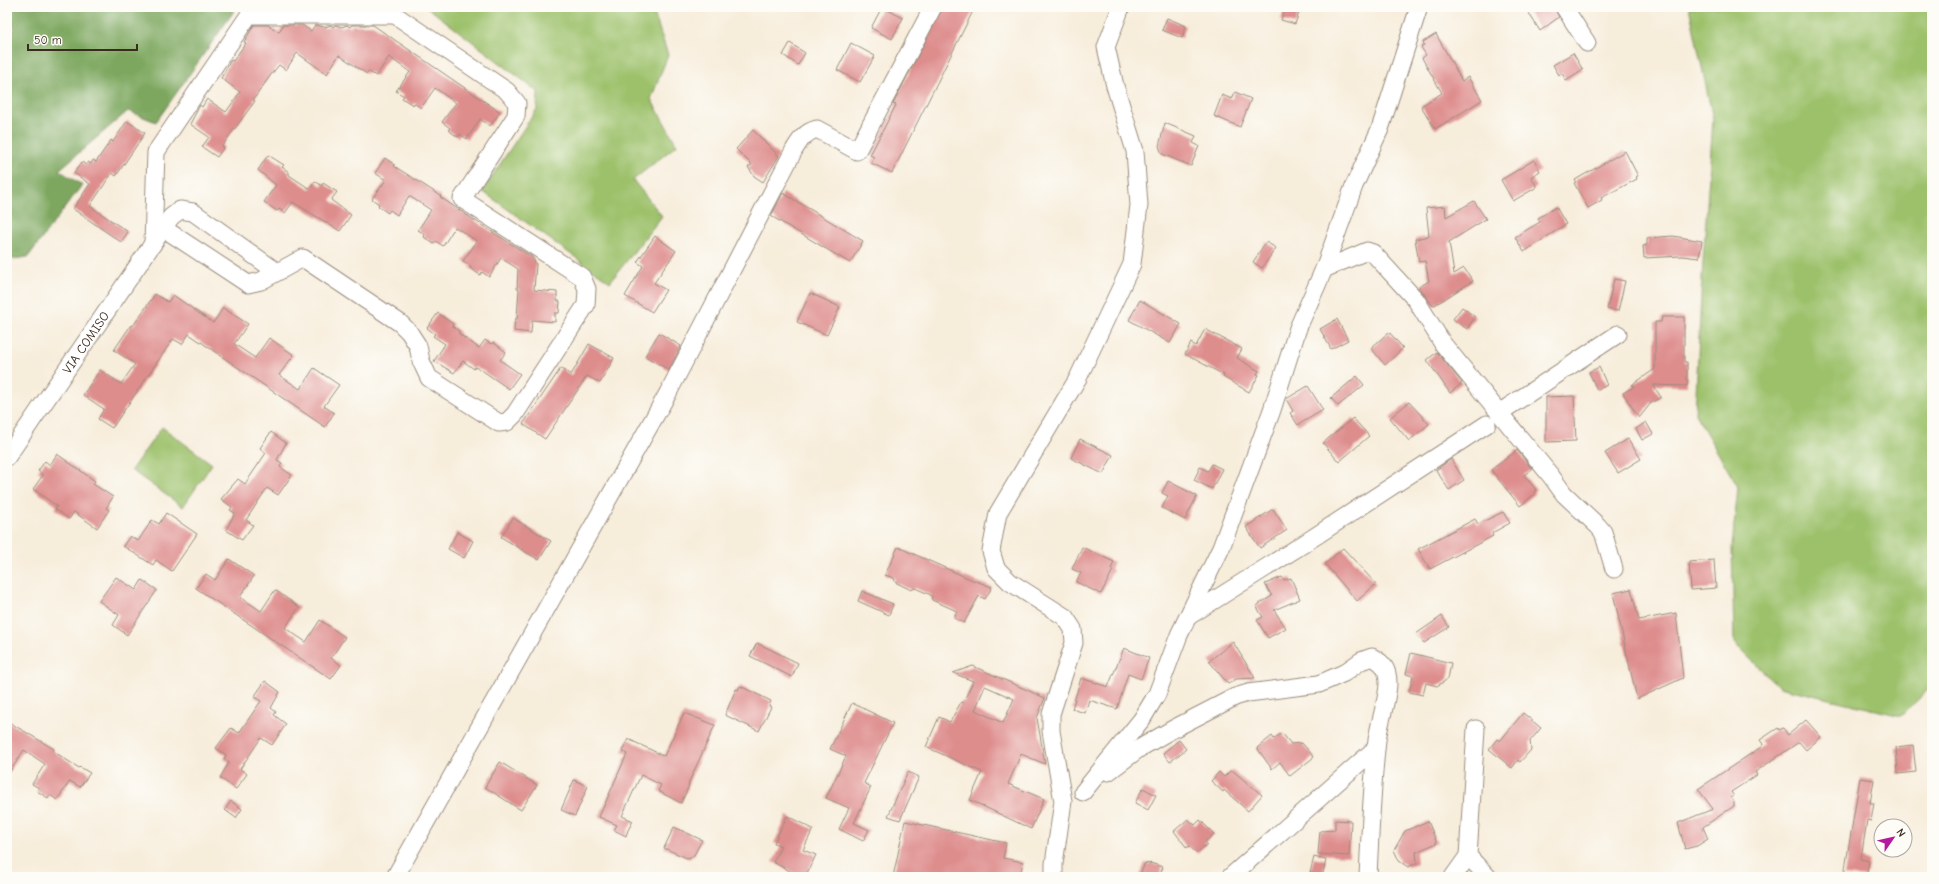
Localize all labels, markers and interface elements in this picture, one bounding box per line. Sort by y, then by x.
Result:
scale bar [28,26,137,52]
text: 50 m [34,33,62,47]
street label: VIA COMISO [59,309,112,376]
north arrow [1873,818,1913,858]
text: N [1893,826,1908,839]

